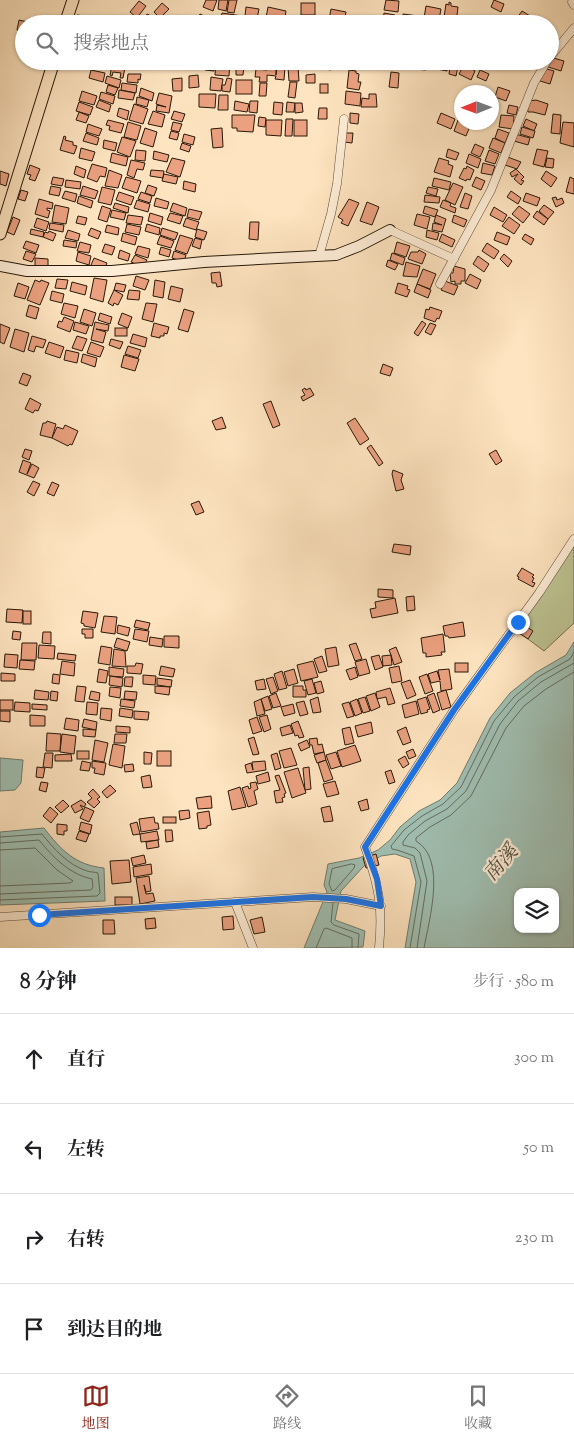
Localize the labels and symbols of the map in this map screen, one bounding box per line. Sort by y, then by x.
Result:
north arrow [454,85,499,130]
route end [507,611,530,634]
water label: 南溪 [478,838,527,889]
route start [28,904,51,927]

